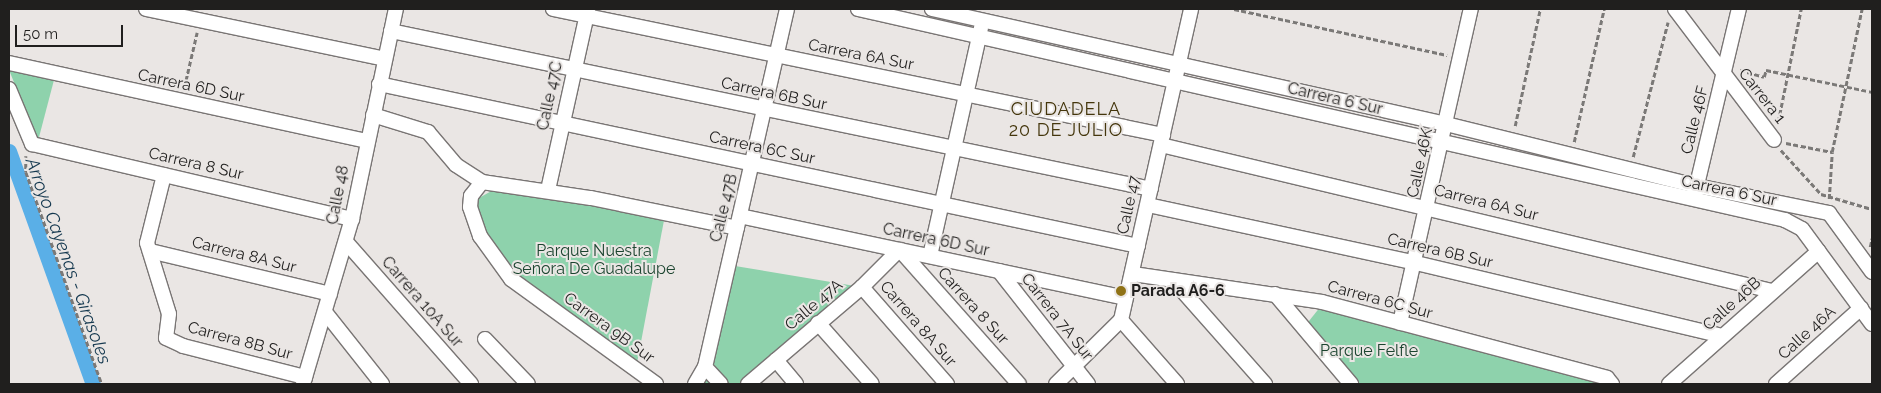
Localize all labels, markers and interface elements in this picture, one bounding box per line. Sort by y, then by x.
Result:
scale bar [18,15,125,47]
text: 50 m [23,25,58,43]
street label: Carrera 6A Sur [806,35,916,75]
street label: Calle 47C [533,60,567,132]
street label: Carrera 1 [1734,64,1790,128]
street label: Carrera 6D Sur [136,65,246,107]
street label: Carrera 6B Sur [719,73,829,115]
street label: Carrera 6 Sur [1286,79,1384,119]
street label: Calle 46F [1677,84,1713,156]
district label: CIUDADELA 20 DE JULIO [1007,99,1125,142]
street label: Carrera 6C Sur [707,127,817,169]
street label: Calle 46K [1403,127,1437,199]
street label: Carrera 8 Sur [147,144,245,184]
water label: Arroyo Cayenas - Girasoles [21,155,115,367]
street label: Calle 48 [323,164,353,226]
street label: Calle 47B [706,172,742,244]
street label: Carrera 6 Sur [1680,172,1778,210]
street label: Calle 47 [1113,174,1145,236]
street label: Carrera 6A Sur [1431,181,1541,225]
street label: Carrera 6D Sur [881,219,991,261]
street label: Carrera 6B Sur [1385,230,1495,272]
street label: Carrera 8A Sur [190,233,298,277]
park label: Parque Nuestra Señora De Guadalupe [513,241,675,279]
street label: Carrera 10A Sur [377,252,467,352]
street label: Carrera 8 Sur [933,264,1013,348]
street label: Carrera 7A Sur [1017,269,1097,365]
street label: Calle 46B [1699,273,1765,335]
street label: Calle 47A [781,275,847,335]
street label: Carrera 8A Sur [875,277,961,371]
street label: Carrera 6C Sur [1325,277,1435,323]
place label: Parada A6-6 [1131,281,1225,301]
marker: Parada A6-6 [1115,285,1127,297]
street label: Carrera 9B Sur [560,289,658,367]
street label: Calle 46A [1774,302,1840,364]
street label: Carrera 8B Sur [186,318,294,364]
park label: Parque Felfle [1320,341,1418,361]

